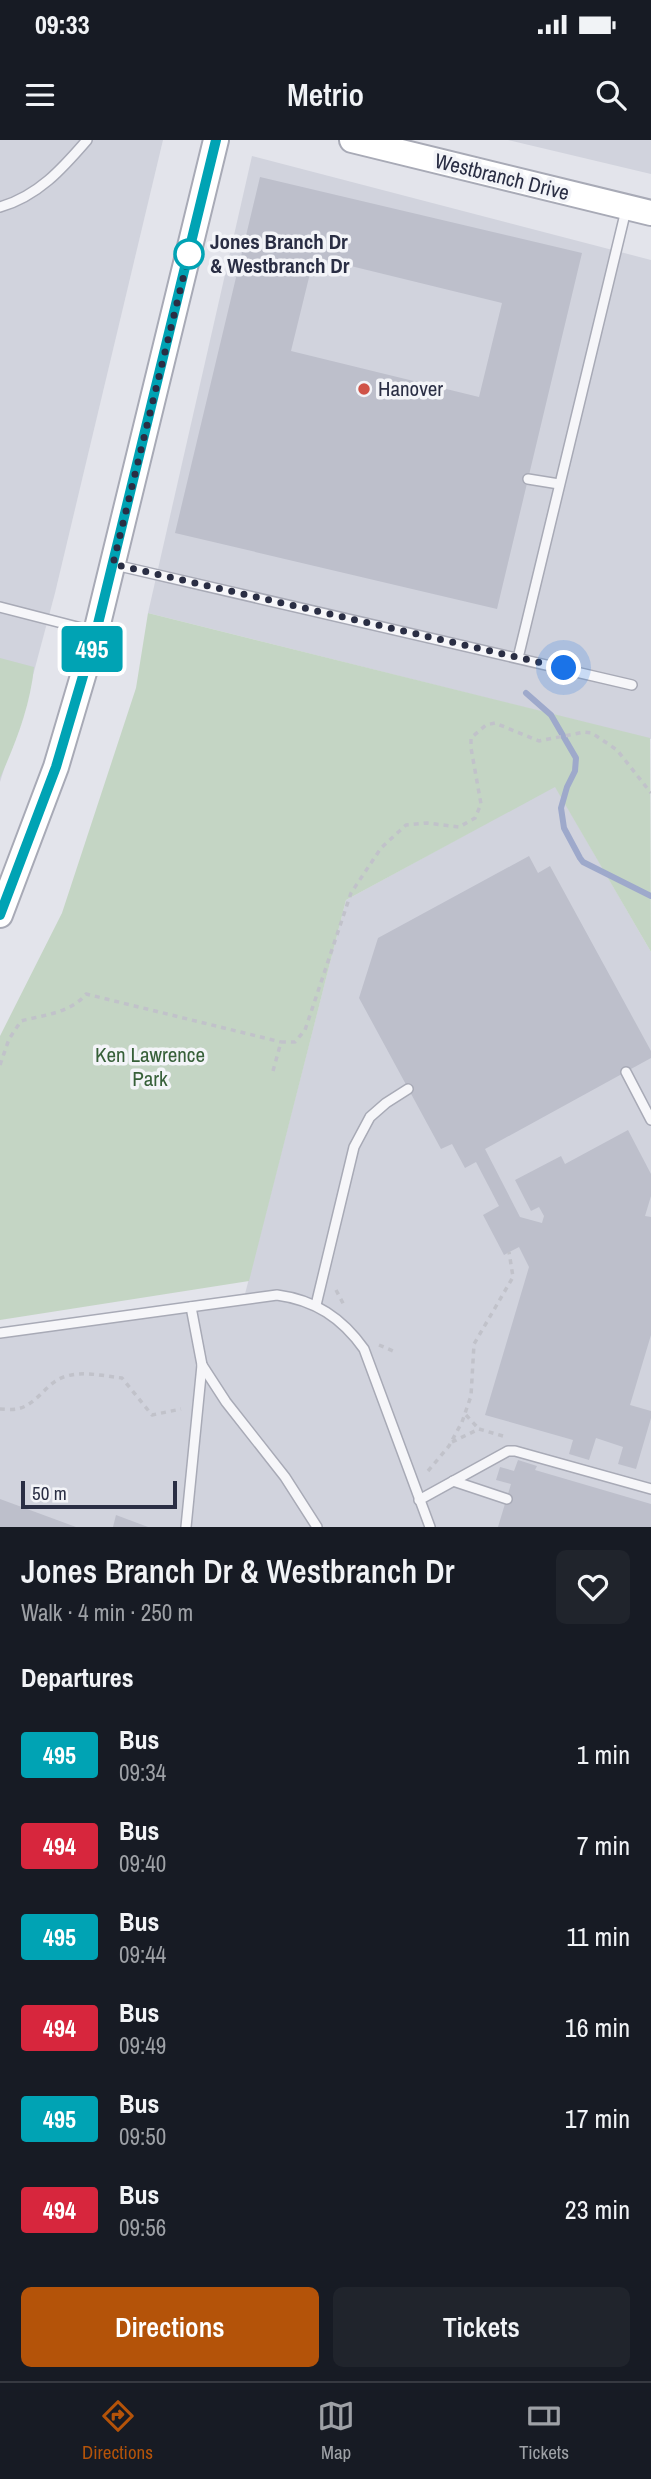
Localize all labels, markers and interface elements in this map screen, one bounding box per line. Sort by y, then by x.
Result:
text: 09:33 [35,7,90,42]
text: Metrio [287,73,364,116]
icon: menu [21,76,59,114]
icon: search [592,76,630,114]
street label: Westbranch Drive [432,146,572,207]
place label: Jones Branch Dr & Westbranch Dr [210,227,350,280]
marker: Jones Branch Dr & Westbranch Dr [174,239,204,269]
place label: Hanover [378,374,443,403]
marker: Hanover [356,381,372,397]
line badge: 495 [52,626,132,672]
text: 495 [76,633,108,665]
your location [546,650,581,685]
park label: Ken Lawrence Park [95,1040,205,1093]
scale bar [21,1478,177,1510]
text: 50 m [32,1480,67,1506]
text: Jones Branch Dr & Westbranch Dr [21,1549,454,1593]
button: heart [556,1550,630,1624]
text: Walk · 4 min · 250 m [21,1597,193,1628]
text: Departures [21,1660,134,1695]
text: Bus [119,1722,159,1757]
text: 1 min [577,1737,630,1772]
text: 495 [43,1739,76,1771]
text: 09:34 [119,1757,166,1788]
text: Bus [119,1813,159,1848]
text: 7 min [577,1828,630,1863]
text: 494 [43,1830,76,1862]
text: 09:40 [119,1848,166,1879]
text: Bus [119,1904,159,1939]
text: 11 min [566,1919,630,1954]
text: 495 [43,1921,76,1953]
text: 09:44 [119,1939,166,1970]
text: Bus [119,1995,159,2030]
text: 16 min [565,2010,630,2045]
text: 494 [43,2012,76,2044]
text: 09:49 [119,2030,166,2061]
text: Bus [119,2086,159,2121]
text: 17 min [565,2101,630,2136]
text: 495 [43,2103,76,2135]
text: 09:50 [119,2121,166,2152]
text: Bus [119,2177,159,2212]
text: 23 min [565,2192,630,2227]
text: 494 [43,2194,76,2226]
text: 09:56 [119,2212,166,2243]
button: Directions [21,2287,319,2367]
button: Tickets [333,2287,630,2367]
tab: Directions [82,2397,153,2465]
tab: Map [317,2397,355,2465]
tab: Tickets [519,2397,569,2465]

